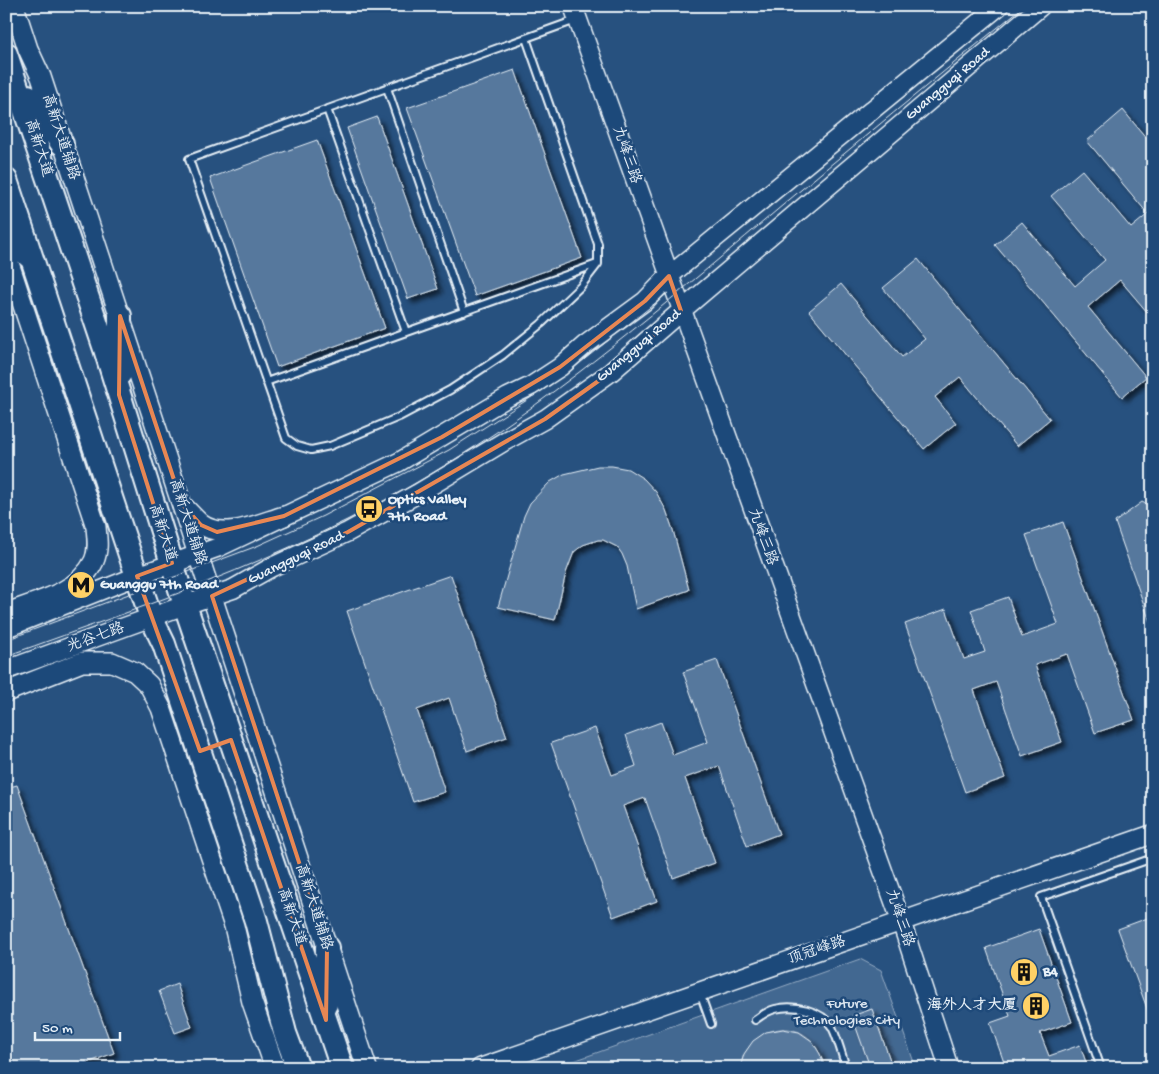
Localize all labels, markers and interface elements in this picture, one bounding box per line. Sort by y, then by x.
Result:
street label: Guangguqi Road [902,43,995,125]
street label: 高新大道辅路 [38,91,82,183]
street label: 高新大道 [20,117,56,179]
street label: 九峰三路 [608,124,644,186]
street label: Guangguqi Road [593,305,686,387]
street label: 高新大道辅路 [165,476,209,568]
place label: Optics Valley 7th Road [387,491,467,526]
bus stop icon: Optics Valley 7th Road [354,494,384,524]
street label: 高新大道 [144,502,180,564]
street label: 九峰三路 [743,506,781,568]
street label: Guangguqi Road [245,526,348,589]
metro station icon: Guanggu 7th Road [66,570,96,600]
place label: Guanggu 7th Road [100,576,220,594]
street label: 光谷七路 [65,619,127,657]
street label: 高新大道辅路 [291,861,335,953]
street label: 高新大道 [273,886,309,948]
street label: 九峰三路 [881,887,917,949]
street label: 顶冠峰路 [786,933,848,969]
building icon: B4 [1009,957,1039,987]
place label: B4 [1042,963,1059,981]
building icon: 海外人才大厦 [1021,991,1051,1021]
park label: Future Technologies City [793,995,901,1030]
place label: 海外人才大厦 [927,997,1017,1015]
scale bar [35,1009,120,1041]
text: 50 m [42,1020,73,1038]

